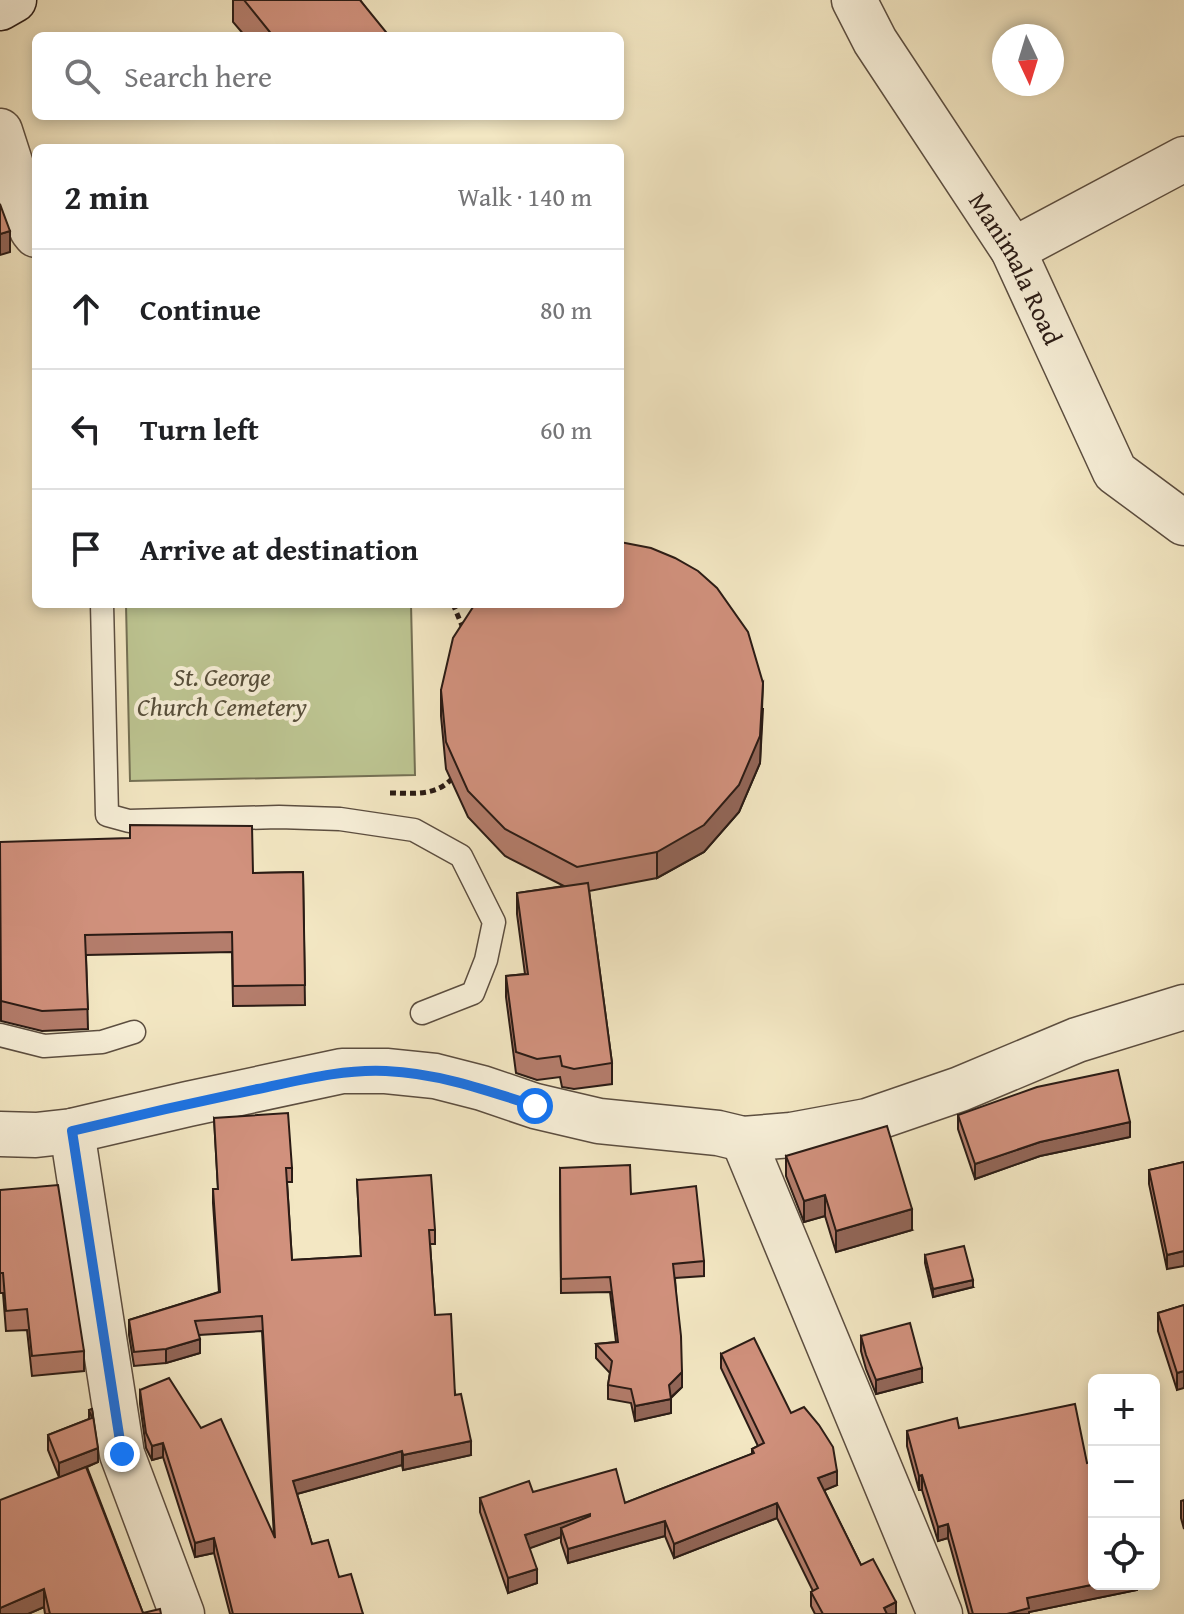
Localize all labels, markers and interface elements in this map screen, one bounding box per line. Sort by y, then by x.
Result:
north arrow [992,24,1064,96]
search box [32,32,624,120]
icon: search [60,54,104,98]
text: Search here [124,54,272,98]
text: 2 min [64,172,149,221]
text: Walk · 140 m [458,177,592,216]
street label: Manimala Road [960,183,1073,351]
icon: ahead [64,287,108,331]
text: Continue [140,287,261,331]
text: 80 m [540,290,592,329]
icon: left [64,407,108,451]
text: Turn left [140,407,259,451]
text: 60 m [540,410,592,449]
icon: arrive [64,527,108,571]
text: Arrive at destination [140,527,418,571]
park label: St. George Church Cemetery [137,657,307,726]
route start [517,1088,553,1124]
map controls [1088,1374,1160,1590]
button: + [1088,1374,1160,1446]
route end [104,1436,140,1472]
button: − [1088,1446,1160,1518]
button: locate [1088,1518,1160,1590]

